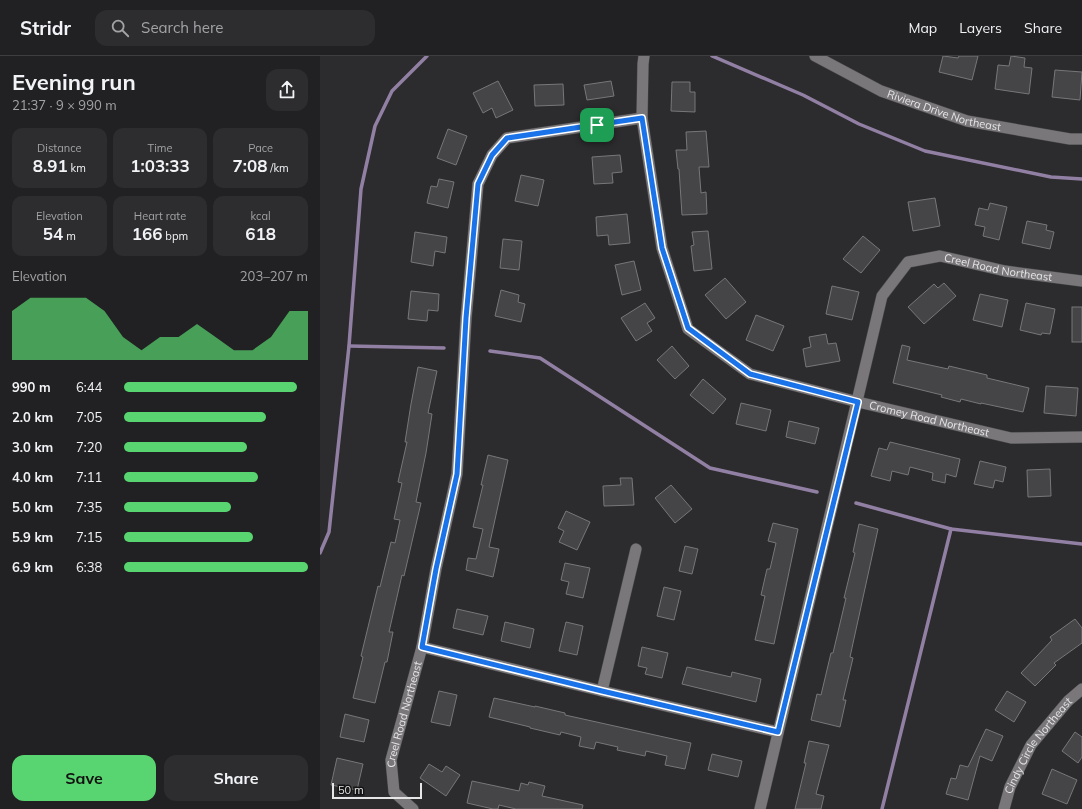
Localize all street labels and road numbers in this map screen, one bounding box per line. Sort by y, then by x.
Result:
street label: Riviera Drive Northeast [885,87,1002,134]
street label: Creel Road Northeast [943,250,1053,284]
street label: Cromey Road Northeast [868,398,991,440]
street label: Creel Road Northeast [384,659,425,768]
street label: Cindy Circle Northeast [1001,694,1075,795]

